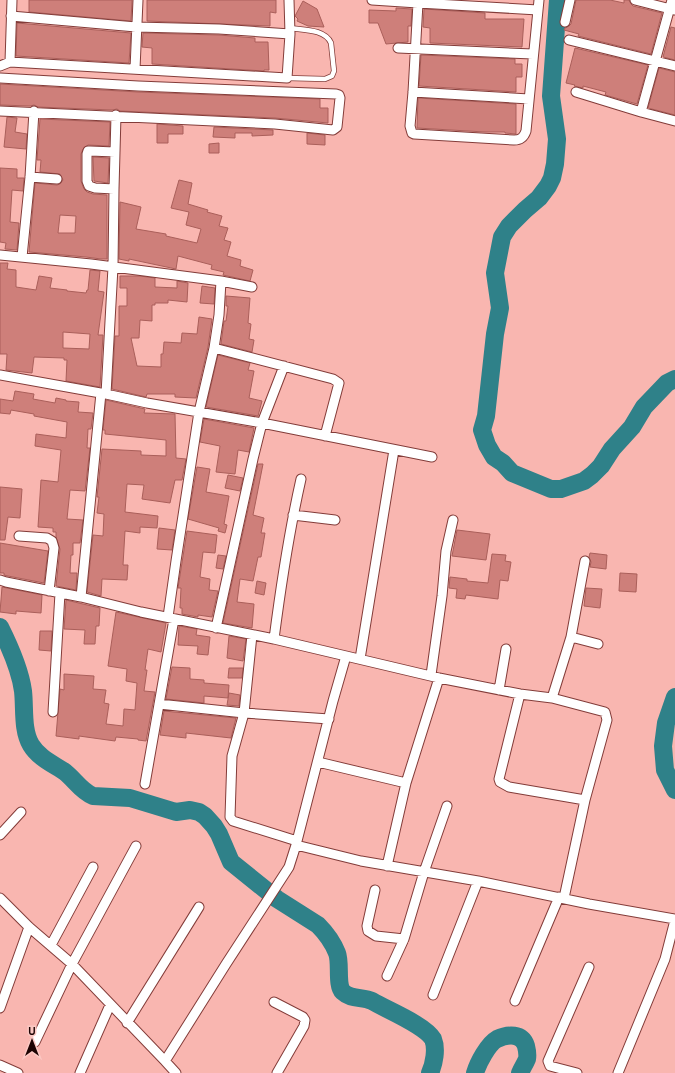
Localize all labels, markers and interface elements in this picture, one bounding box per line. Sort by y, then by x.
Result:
north arrow [12,1021,52,1061]
text: U [28,1024,36,1038]

